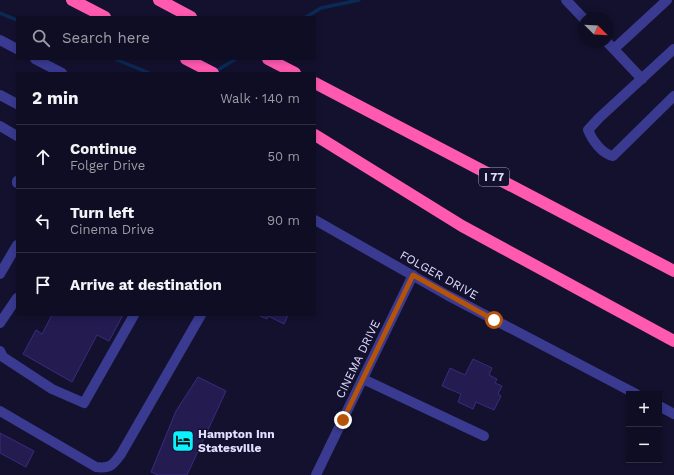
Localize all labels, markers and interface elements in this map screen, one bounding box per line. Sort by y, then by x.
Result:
north arrow [578,12,614,48]
search box [16,16,316,60]
icon: search [30,27,52,49]
text: Search here [62,29,150,47]
text: 2 min [32,88,78,108]
text: Walk · 140 m [220,91,300,106]
text: Continue [70,140,137,158]
icon: ahead [32,146,54,168]
text: 50 m [268,149,300,164]
text: Folger Drive [70,158,145,173]
road number: I 77 [479,168,509,186]
text: Turn left [70,204,134,222]
icon: left [32,210,54,232]
text: 90 m [267,213,300,228]
text: Cinema Drive [70,222,154,237]
street label: FOLGER DRIVE [398,248,481,302]
icon: arrive [32,274,54,296]
text: Arrive at destination [70,276,222,294]
route start [485,311,503,329]
street label: CINEMA DRIVE [333,317,383,401]
map controls [626,391,662,463]
button: + [626,391,662,427]
route end [334,411,352,429]
place label: Hampton Inn Statesville [198,427,275,455]
button: − [626,427,662,463]
hotel icon: Hampton Inn Statesville [170,428,196,454]

